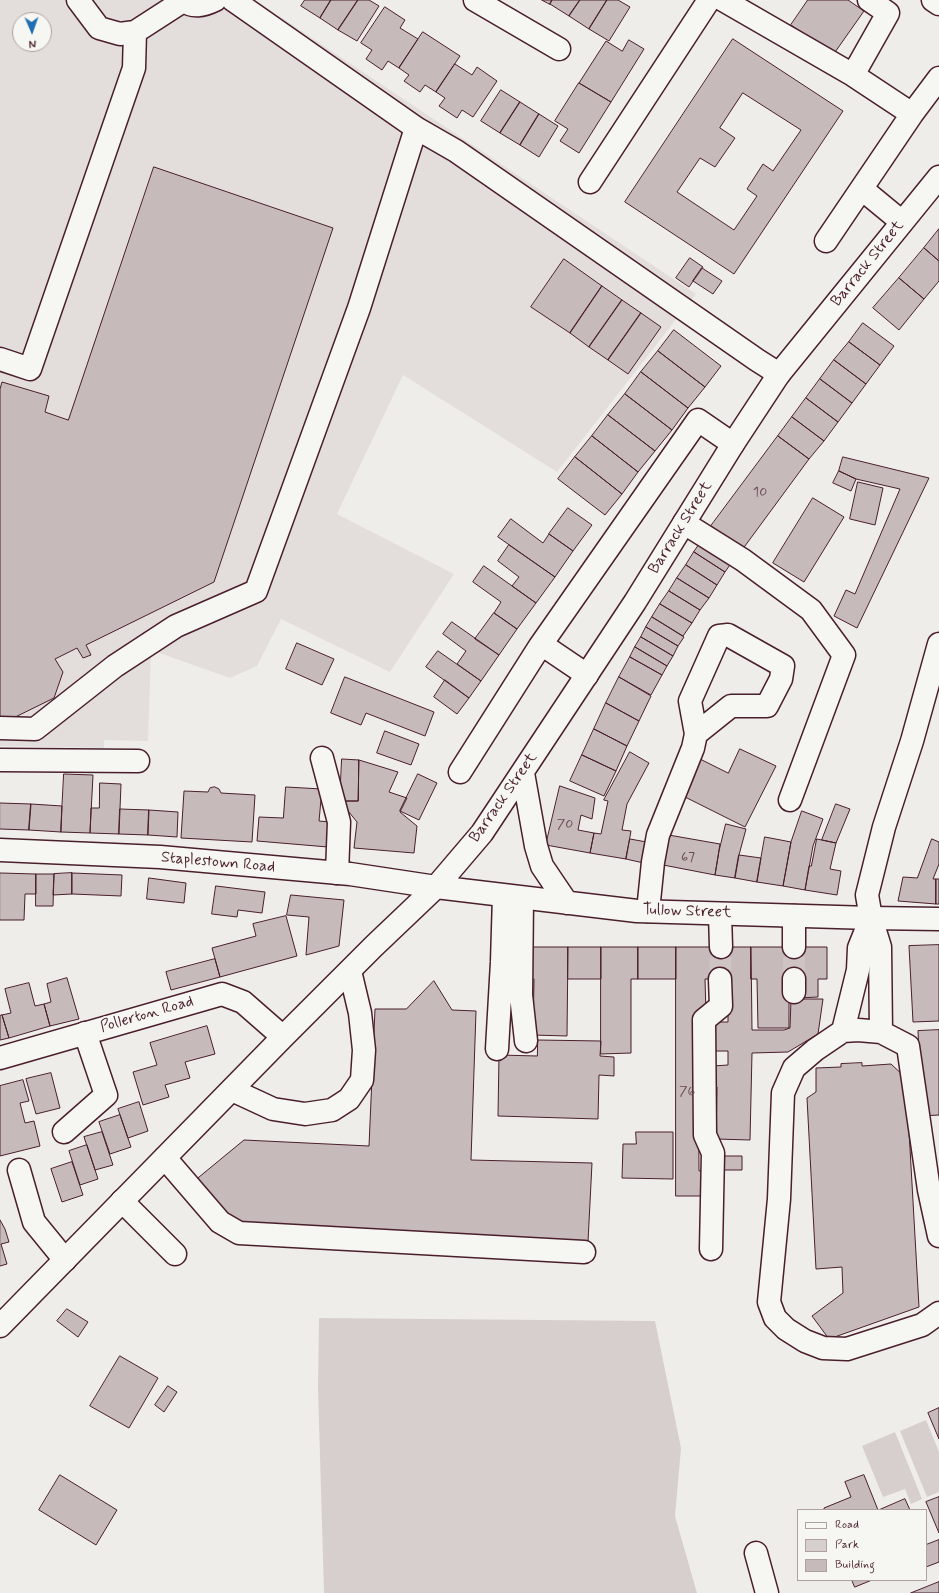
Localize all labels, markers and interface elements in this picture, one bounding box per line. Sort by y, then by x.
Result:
north arrow [12,12,52,52]
text: N [28,36,36,50]
street label: Barrack Street [827,217,909,311]
street label: Barrack Street [645,478,717,578]
house number: 10 [753,485,767,501]
street label: Barrack Street [466,749,542,847]
house number: 70 [557,817,573,833]
street label: Staplestown Road [160,848,276,878]
house number: 67 [681,850,695,866]
street label: Tullow Street [642,901,732,923]
street label: Pollerton Road [98,993,196,1037]
house number: 76 [679,1084,695,1100]
legend [797,1509,927,1581]
text: Road [835,1517,859,1533]
text: Park [835,1537,859,1553]
text: Building [835,1557,875,1573]

